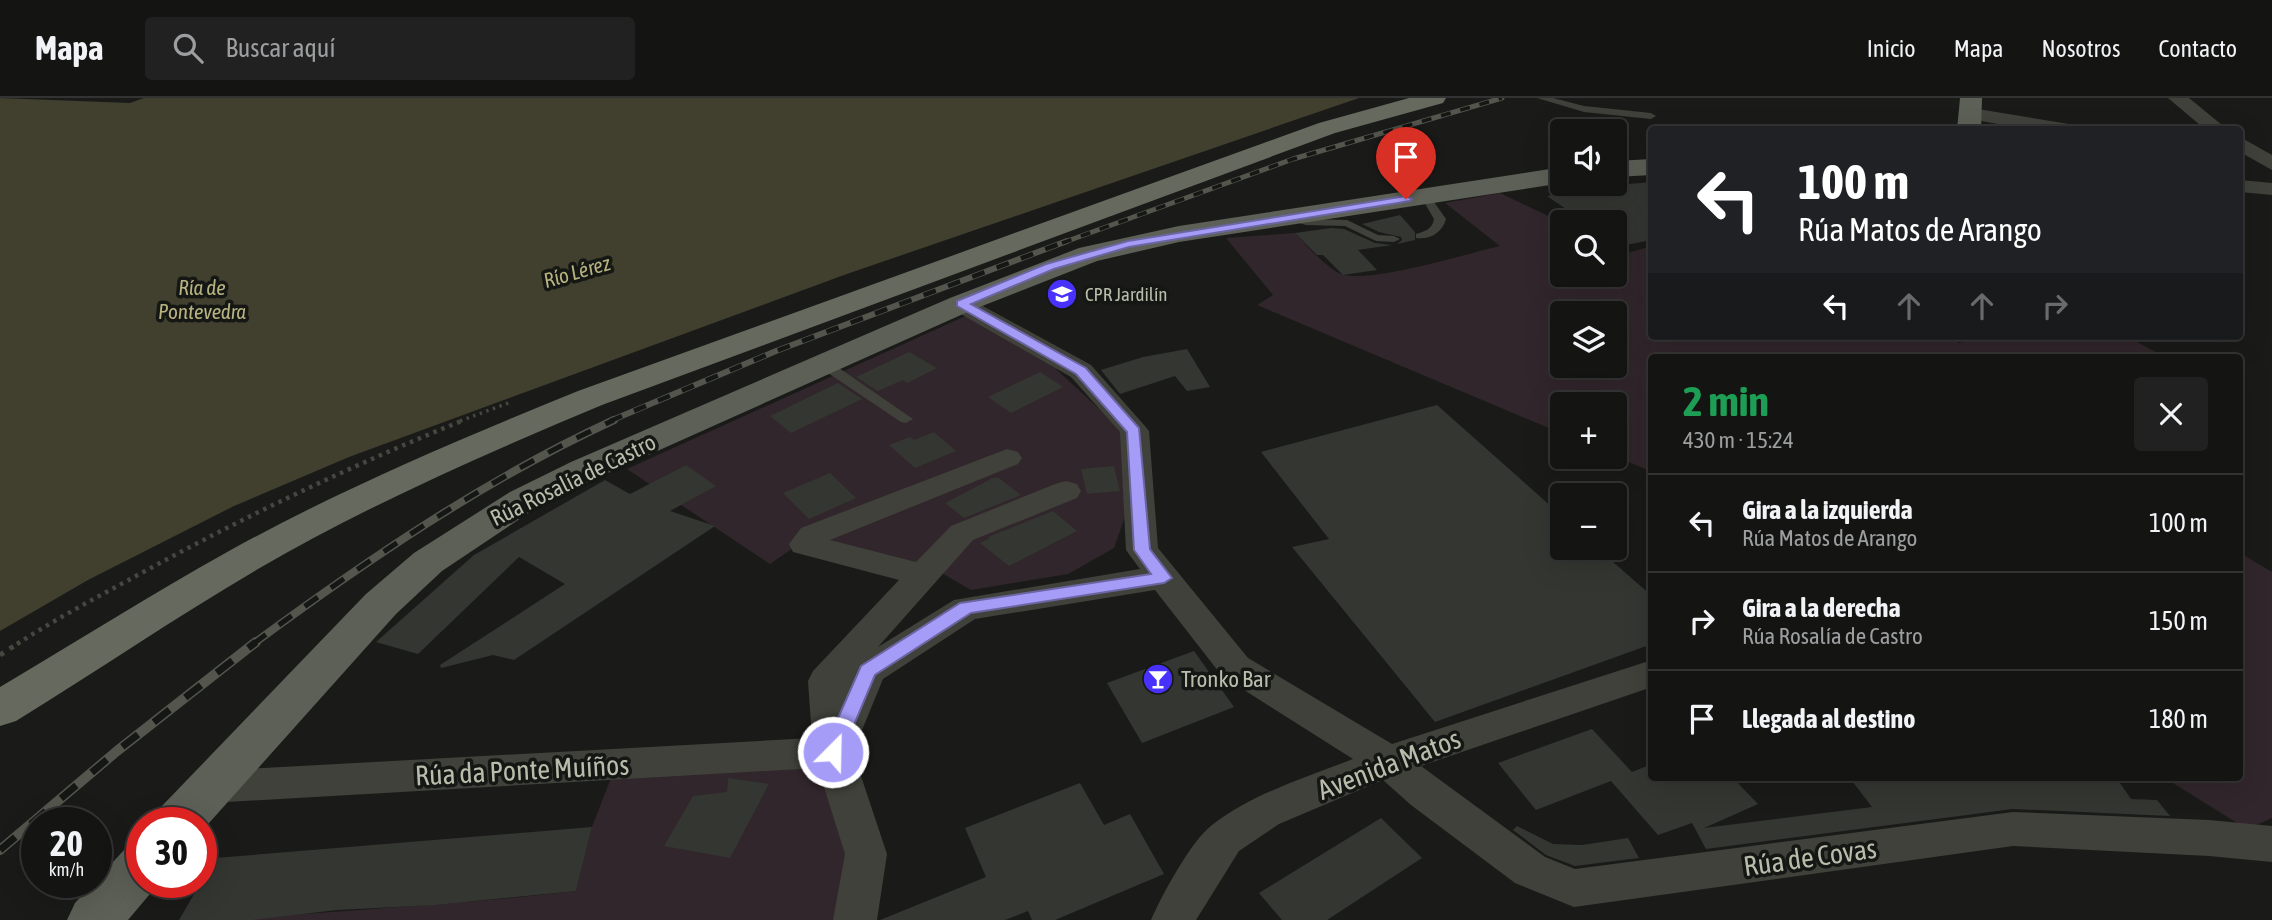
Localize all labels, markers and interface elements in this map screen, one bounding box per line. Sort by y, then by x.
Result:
search box [145,17,635,80]
text: Mapa [35,29,103,67]
icon: search [169,29,207,67]
text: Buscar aquí [225,33,335,63]
text: Inicio [1867,35,1916,62]
text: Mapa [1954,35,2003,62]
text: Nosotros [2041,35,2120,62]
text: Contacto [2158,35,2237,62]
map controls [1550,119,1627,560]
button: sound [1550,119,1627,196]
pin [1376,127,1436,199]
icon: arrive [1387,138,1425,176]
text: 100 m [1798,153,1909,209]
icon: left [1683,154,1774,245]
button: search [1550,210,1627,287]
text: Rúa Matos de Arango [1798,211,2042,248]
water label: Río Lérez [541,250,613,292]
water label: Ría de Pontevedra [158,275,246,323]
school or university icon: CPR Jardilín [1045,277,1079,311]
place label: CPR Jardilín [1085,283,1167,305]
icon: left [1817,287,1855,325]
icon: ahead [1890,287,1928,325]
icon: ahead [1963,287,2001,325]
icon: right [2036,287,2074,325]
button: layers [1550,301,1627,378]
text: 2 min [1683,377,1769,425]
button: close [2134,377,2208,451]
button: + [1550,392,1627,469]
text: 430 m · 15:24 [1683,427,1794,453]
street label: Rúa Rosalía de Castro [486,429,660,531]
button: − [1550,483,1627,560]
text: Gira a la izquierda [1742,495,1913,525]
icon: left [1683,504,1721,542]
text: 100 m [2149,508,2208,538]
text: Rúa Matos de Arango [1742,525,1917,551]
text: Gira a la derecha [1742,593,1901,623]
icon: right [1683,602,1721,640]
text: 150 m [2149,606,2208,636]
text: Rúa Rosalía de Castro [1742,623,1923,649]
bar icon: Tronko Bar [1141,662,1175,696]
place label: Tronko Bar [1181,666,1272,692]
icon: arrive [1683,700,1721,738]
text: Llegada al destino [1742,704,1915,734]
text: 180 m [2149,704,2208,734]
position arrow [796,715,870,789]
street label: Avenida Matos [1313,722,1465,806]
street label: Rúa da Ponte Muíños [414,748,630,792]
speed limit sign: 30 [126,807,217,898]
text: 20 [50,823,83,863]
street label: Rúa de Covas [1742,832,1878,882]
text: km/h [49,859,84,880]

